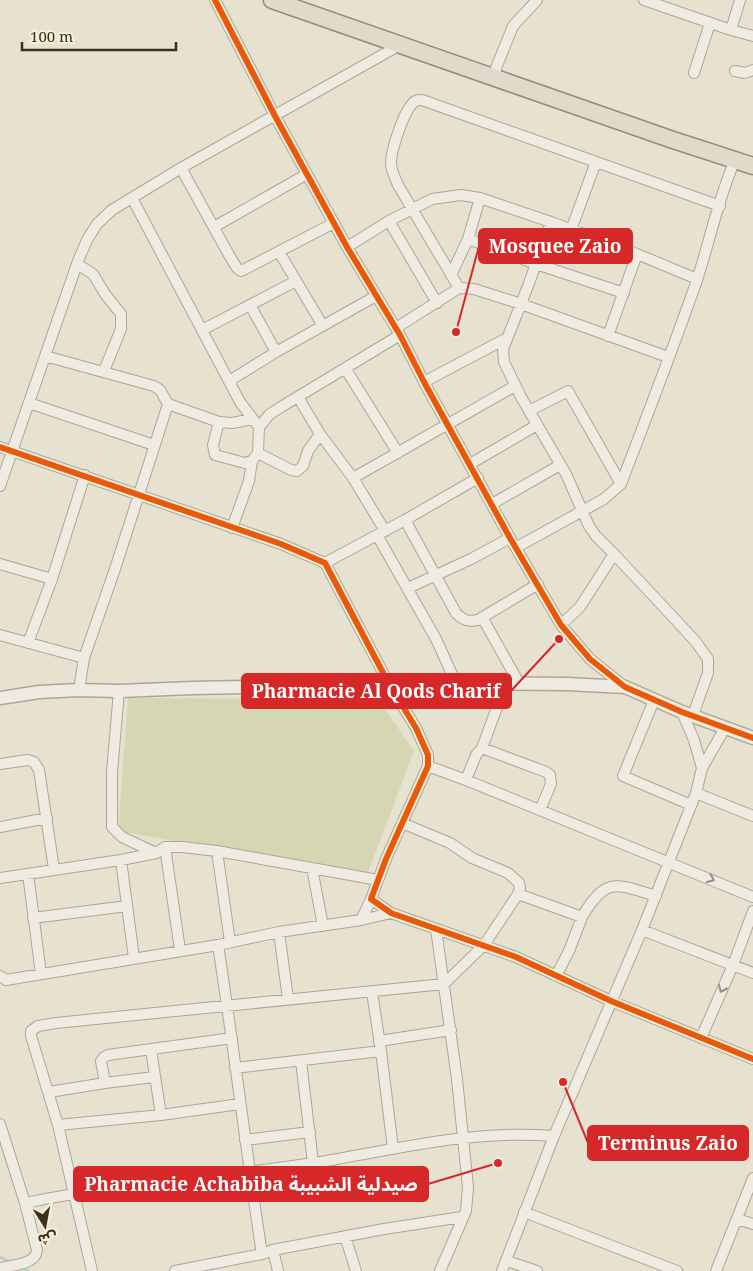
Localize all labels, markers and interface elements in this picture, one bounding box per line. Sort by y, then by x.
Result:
scale bar [22,20,176,52]
text: 100 m [30,26,73,46]
callout: Mosquee Zaio [479,229,632,263]
text: Mosquee Zaio [489,233,621,259]
callout: Pharmacie Al Qods Charif [242,674,511,708]
text: Pharmacie Al Qods Charif [252,678,503,704]
one-way arrow [706,873,715,884]
one-way arrow [718,984,729,993]
callout: Terminus Zaio [588,1126,748,1160]
text: Terminus Zaio [598,1130,738,1156]
callout: Pharmacie Achabiba صيدلية الشبيبة [74,1167,428,1201]
text: Pharmacie Achabiba صيدلية الشبيبة [84,1171,418,1197]
north arrow [20,1201,70,1251]
text: ش [36,1228,59,1250]

